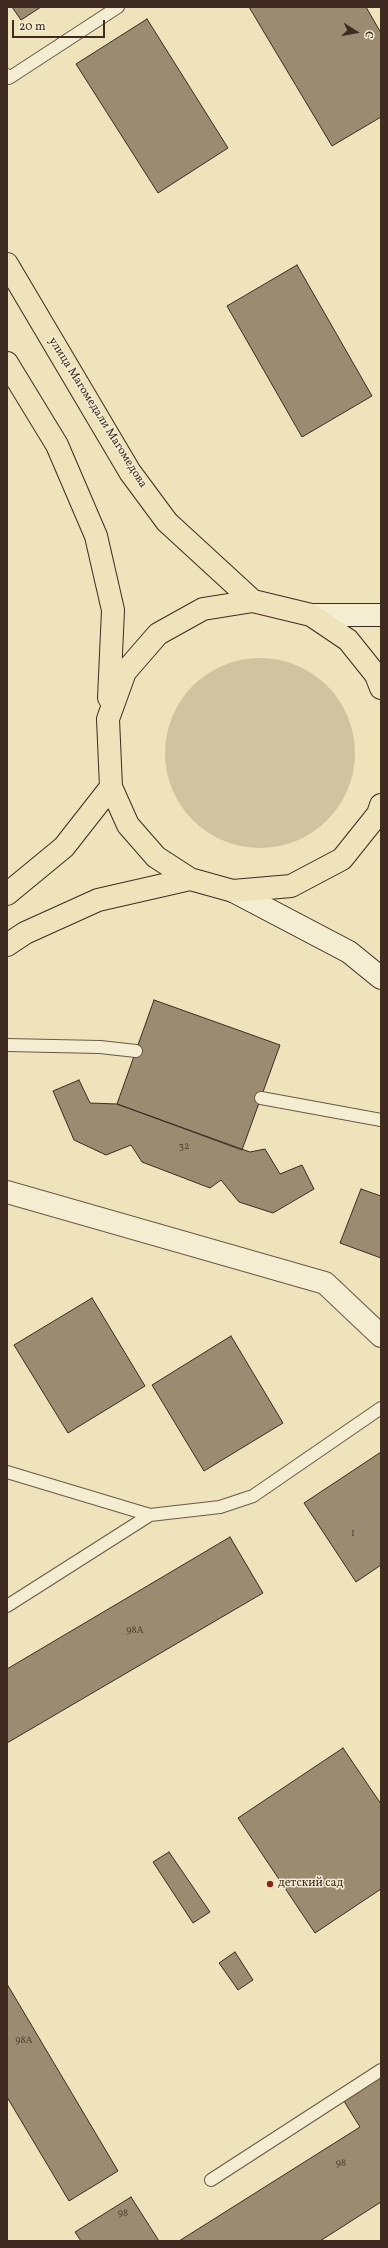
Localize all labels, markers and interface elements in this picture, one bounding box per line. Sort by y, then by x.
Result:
scale bar [14,12,107,38]
north arrow [336,12,376,52]
text: 20 m [19,19,46,35]
text: С [360,29,376,39]
street label: улица Магомедали Магомедова [45,335,149,491]
house number: 32 [179,1141,189,1153]
house number: 1 [351,1528,355,1540]
house number: 98А [126,1625,144,1637]
place label: детский сад [278,1877,343,1891]
marker: детский сад [265,1879,275,1889]
house number: 98А [15,2035,33,2047]
house number: 98 [336,2158,346,2170]
house number: 98 [118,2208,128,2220]

